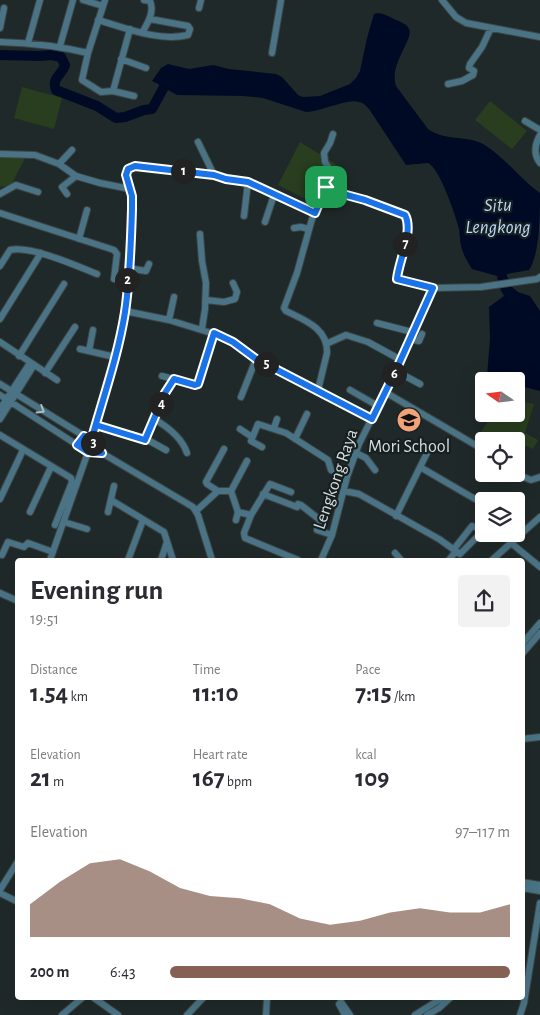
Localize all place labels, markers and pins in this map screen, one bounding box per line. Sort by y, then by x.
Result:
pin: 1 [170,158,196,184]
pin [305,166,347,208]
pin: 7 [392,232,418,256]
pin: 2 [114,268,140,292]
pin: 5 [254,352,278,376]
pin: 6 [382,362,406,386]
pin: 4 [148,392,174,416]
school or university icon: Mori School [396,407,422,433]
pin: 3 [80,430,106,456]
place label: Mori School [368,438,450,456]

